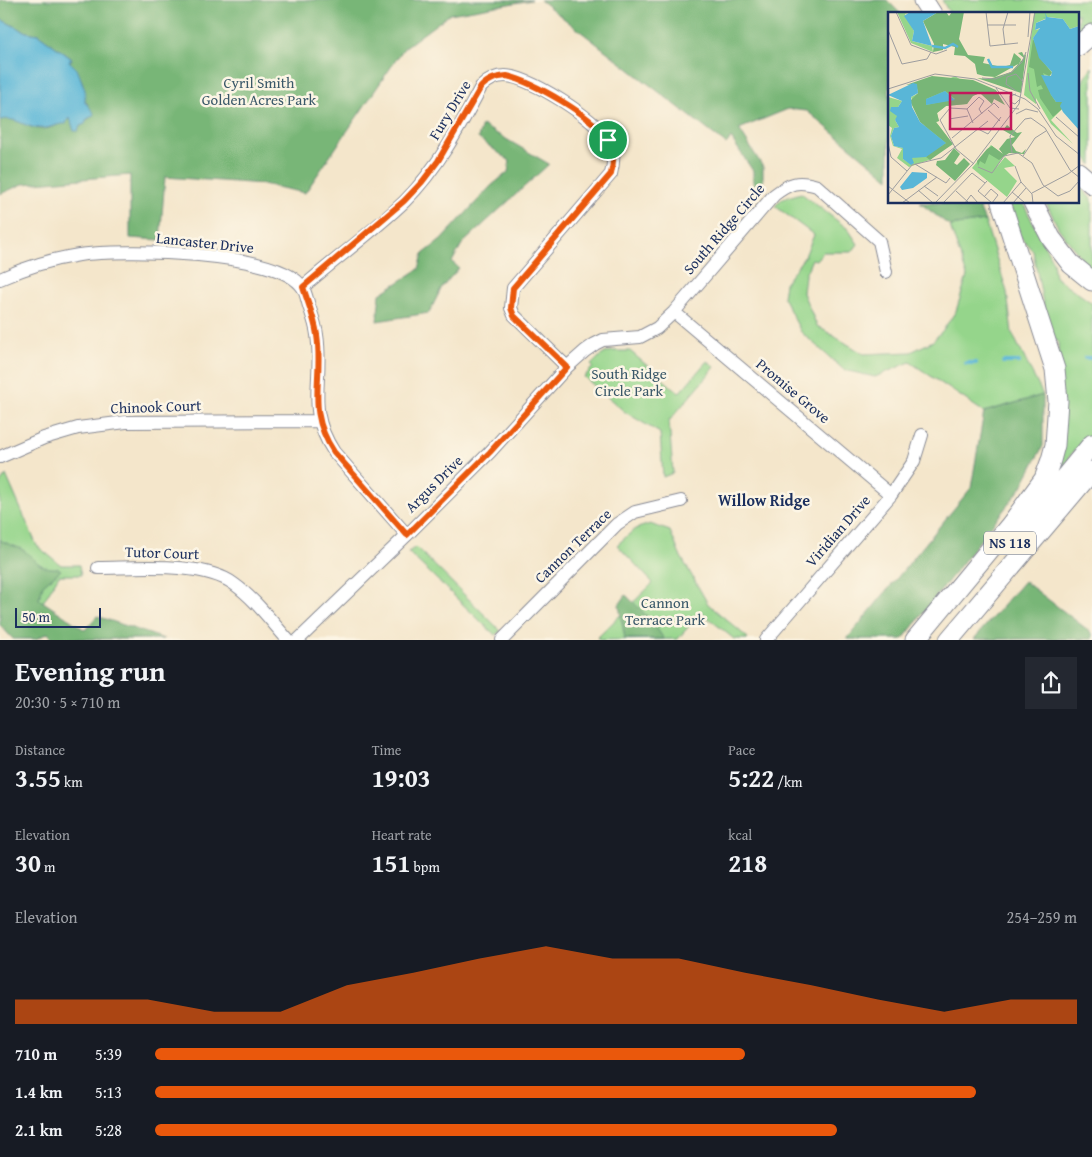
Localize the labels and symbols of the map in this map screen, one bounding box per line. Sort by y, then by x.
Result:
inset map [888,12,1080,204]
park label: Cyril Smith Golden Acres Park [202,72,317,110]
street label: Fury Drive [424,76,476,143]
pin [587,119,629,161]
street label: South Ridge Circle [678,178,769,279]
street label: Lancaster Drive [155,227,255,258]
street label: Promise Grove [752,353,835,428]
park label: South Ridge Circle Park [591,363,667,401]
street label: Chinook Court [110,394,202,419]
street label: Argus Drive [400,450,467,517]
district label: Willow Ridge [718,488,810,512]
street label: Viridian Drive [800,490,875,571]
street label: Cannon Terrace [530,504,616,588]
road number: NS 118 [984,532,1036,554]
street label: Tutor Court [124,541,200,564]
park label: Cannon Terrace Park [625,592,705,630]
scale bar [15,604,101,628]

